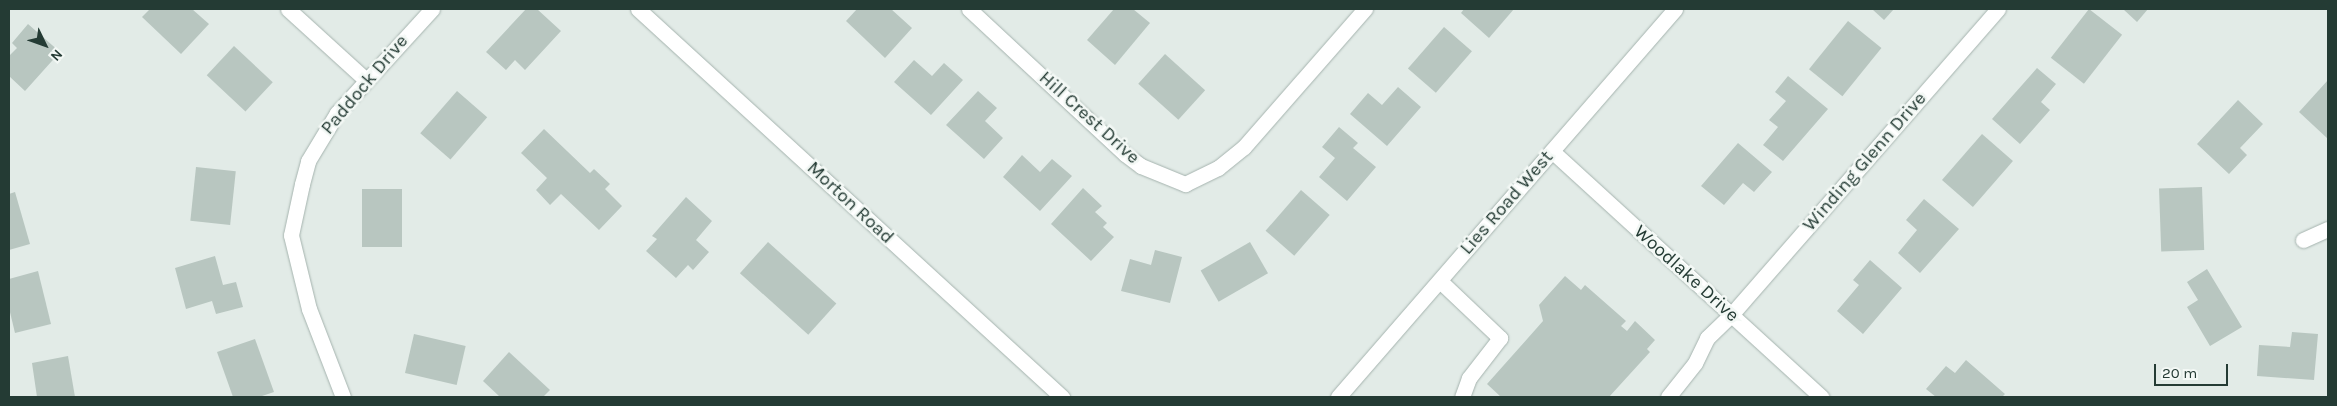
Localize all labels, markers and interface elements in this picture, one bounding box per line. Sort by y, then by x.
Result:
north arrow [20,20,70,70]
street label: Paddock Drive [317,30,413,140]
text: N [47,46,66,65]
street label: Hill Crest Drive [1034,67,1144,169]
street label: Winding Glenn Drive [1798,88,1932,236]
street label: Lies Road West [1456,146,1558,260]
street label: Morton Road [802,157,898,249]
street label: Woodlake Drive [1629,221,1743,327]
scale bar [2157,354,2231,386]
text: 20 m [2162,364,2197,382]

